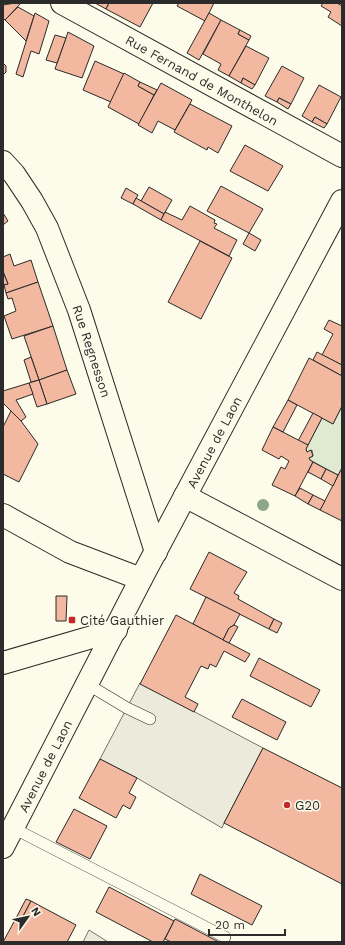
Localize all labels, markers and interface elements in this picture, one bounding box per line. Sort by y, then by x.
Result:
street label: Rue Fernand de Monthelon [123,32,281,129]
street label: Rue Regnesson [69,303,114,399]
street label: Avenue de Laon [184,394,245,491]
place label: Cité Gauthier [80,613,164,628]
marker: Cité Gauthier [67,615,77,625]
street label: Avenue de Laon [16,718,75,815]
place label: G20 [295,798,320,813]
marker: G20 [282,800,292,810]
north arrow [8,897,48,937]
text: N [28,905,44,919]
scale bar [209,911,285,937]
text: 20 m [215,918,245,932]

